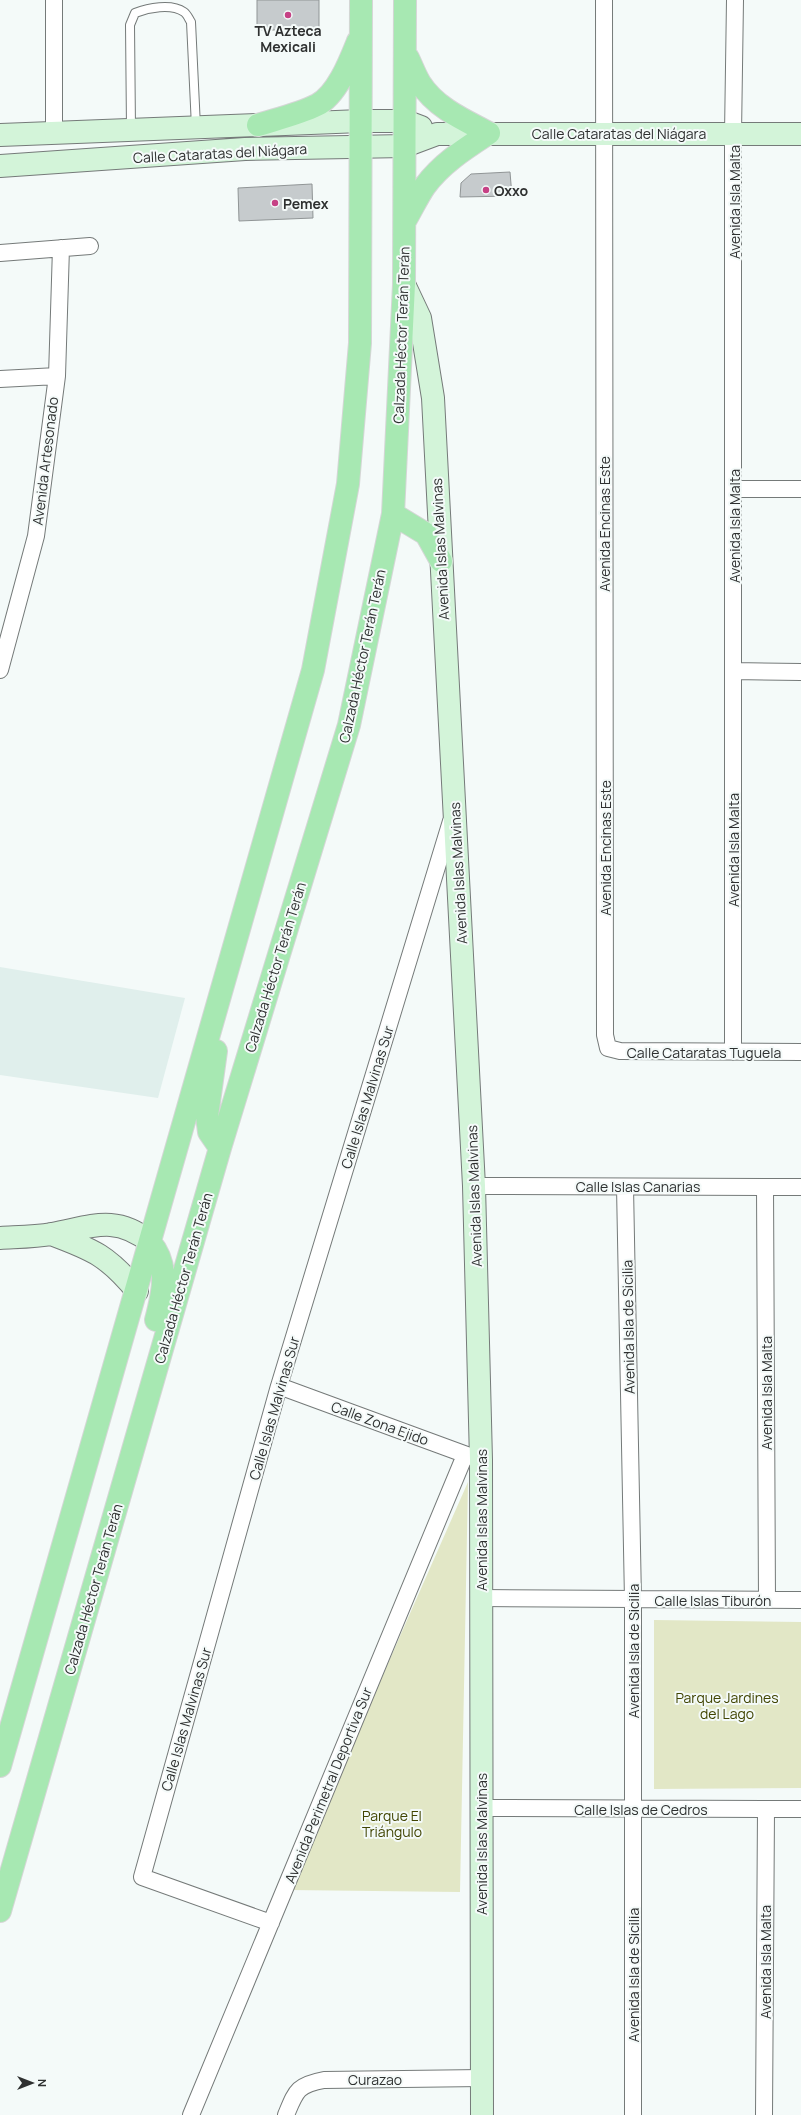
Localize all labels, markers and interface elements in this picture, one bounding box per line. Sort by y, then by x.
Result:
marker: TV Azteca Mexicali [283,10,293,20]
place label: TV Azteca Mexicali [254,21,322,56]
street label: Calle Cataratas del Niágara [532,124,706,143]
street label: Calle Cataratas del Niágara [132,139,308,167]
street label: Avenida Isla Malta [725,145,744,259]
place label: Oxxo [494,181,528,200]
marker: Oxxo [481,185,491,195]
place label: Pemex [283,194,329,213]
marker: Pemex [270,198,280,208]
street label: Calzada Héctor Terán Terán [388,246,414,424]
street label: Avenida Artesonado [28,396,62,526]
street label: Avenida Encinas Este [595,456,614,592]
street label: Avenida Isla Malta [725,469,744,583]
street label: Avenida Islas Malvinas [427,478,453,620]
street label: Calzada Héctor Terán Terán [334,567,390,745]
street label: Avenida Encinas Este [596,780,615,916]
street label: Avenida Isla Malta [724,793,743,907]
street label: Avenida Islas Malvinas [445,802,471,944]
street label: Calzada Héctor Terán Terán [240,880,310,1054]
street label: Calle Islas Malvinas Sur [336,1023,398,1171]
street label: Calle Cataratas Tuguela [627,1043,781,1062]
street label: Avenida Islas Malvinas [462,1125,486,1267]
street label: Calle Islas Canarias [576,1177,700,1196]
street label: Calzada Héctor Terán Terán [149,1190,217,1366]
street label: Avenida Isla de Sicilia [617,1260,639,1394]
street label: Calle Islas Malvinas Sur [244,1334,304,1482]
street label: Avenida Isla Malta [757,1336,776,1450]
street label: Calle Zona Ejido [329,1397,431,1449]
street label: Avenida Islas Malvinas [472,1449,491,1591]
street label: Calzada Héctor Terán Terán [59,1501,127,1677]
street label: Avenida Isla de Sicilia [624,1584,643,1718]
street label: Calle Islas Tiburón [655,1591,771,1610]
street label: Calle Islas Malvinas Sur [156,1645,216,1793]
street label: Avenida Perimetral Deportiva Sur [280,1684,376,1886]
park label: Parque Jardines del Lago [675,1688,779,1723]
street label: Avenida Islas Malvinas [472,1773,491,1915]
street label: Calle Islas de Cedros [574,1800,708,1819]
park label: Parque El Triángulo [362,1806,422,1841]
street label: Avenida Isla Malta [756,1905,775,2019]
street label: Avenida Isla de Sicilia [624,1908,643,2042]
north arrow [12,2063,52,2103]
street label: Curazao [348,2070,402,2089]
text: N [35,2079,50,2087]

